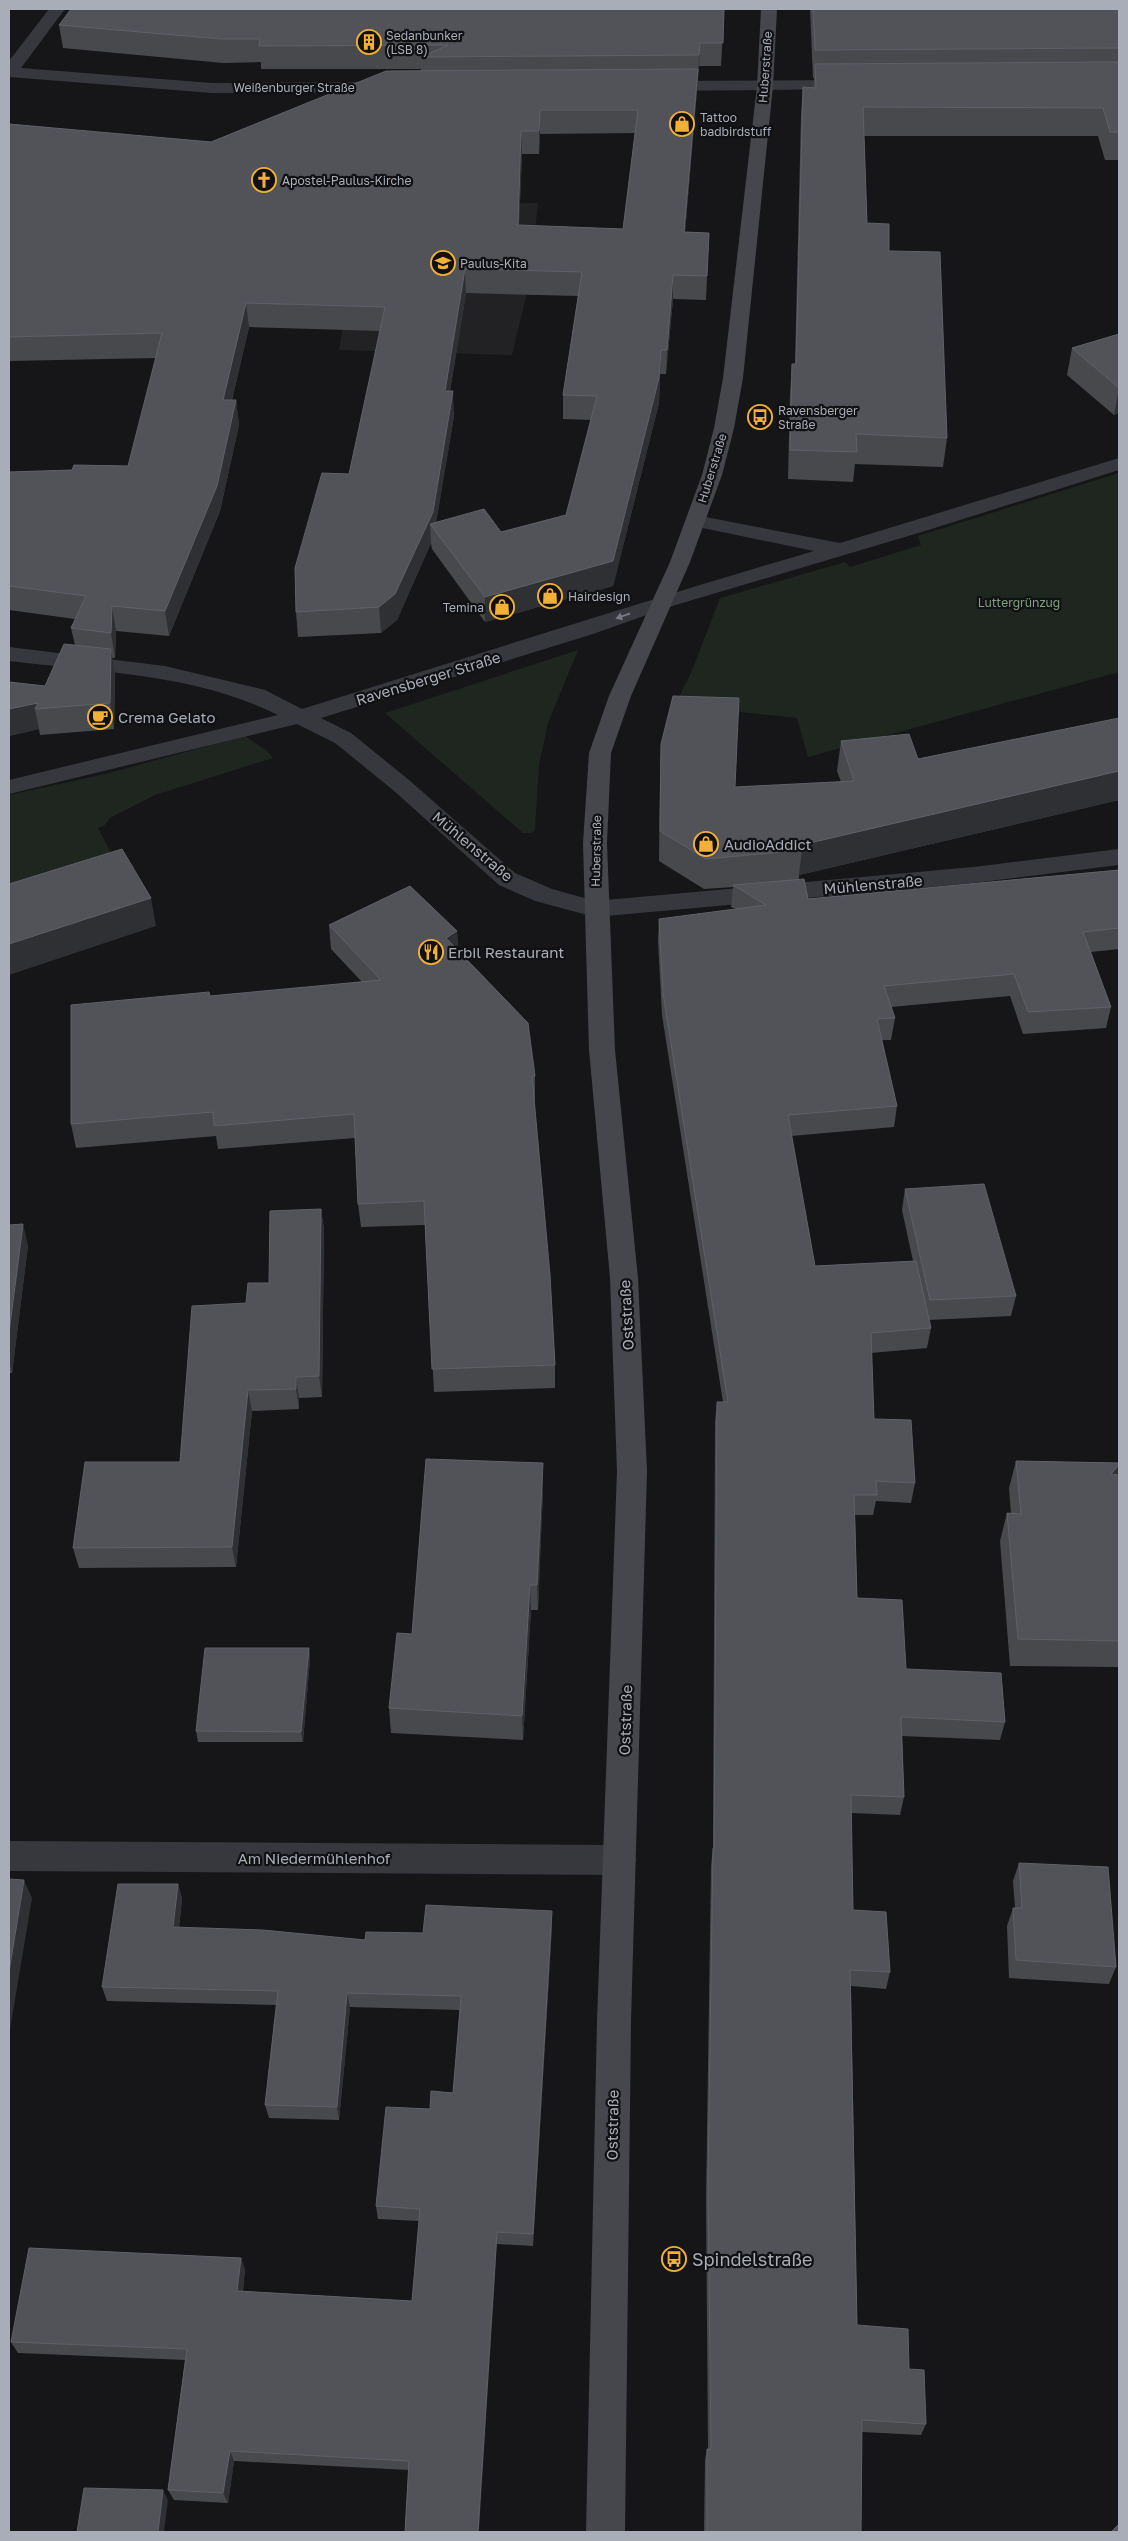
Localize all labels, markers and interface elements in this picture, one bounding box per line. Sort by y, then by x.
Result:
place label: Sedanbunker (LSB 8) [386,28,463,57]
building icon: Sedanbunker (LSB 8) [356,29,382,55]
street label: Huberstraße [755,31,775,103]
street label: Weißenburger Straße [233,80,355,95]
place label: Tattoo badbirdstuff [700,110,772,139]
shop icon: Tattoo badbirdstuff [669,111,695,137]
church icon: Apostel-Paulus-Kirche [251,167,277,193]
place label: Apostel-Paulus-Kirche [282,173,411,188]
school or university icon: Paulus-Kita [430,250,456,276]
place label: Paulus-Kita [460,256,527,271]
place label: Ravensberger Straße [778,403,858,432]
bus stop icon: Ravensberger Straße [747,404,773,430]
street label: Huberstraße [694,431,730,505]
shop icon: Hairdesign [537,583,563,609]
place label: Hairdesign [568,589,630,604]
shop icon: Temina [489,594,515,620]
park label: Luttergrünzug [978,595,1060,610]
place label: Temina [443,600,484,615]
one-way arrow [616,613,631,620]
street label: Ravensberger Straße [354,647,503,709]
cafe icon: Crema Gelato [87,704,113,730]
place label: Crema Gelato [118,708,216,726]
street label: Mühlenstraße [429,807,517,885]
street label: Huberstraße [588,815,604,887]
shop icon: AudioAddict [693,831,719,857]
place label: AudioAddict [724,835,812,853]
street label: Mühlenstraße [823,871,924,897]
restaurant icon: Erbil Restaurant [418,939,444,965]
place label: Erbil Restaurant [448,943,564,961]
street label: Oststraße [615,1279,637,1351]
street label: Oststraße [615,1684,635,1756]
street label: Am Niedermühlenhof [238,1849,391,1867]
street label: Oststraße [602,2089,622,2160]
bus stop icon: Spindelstraße [661,2246,687,2272]
place label: Spindelstraße [692,2248,812,2270]

